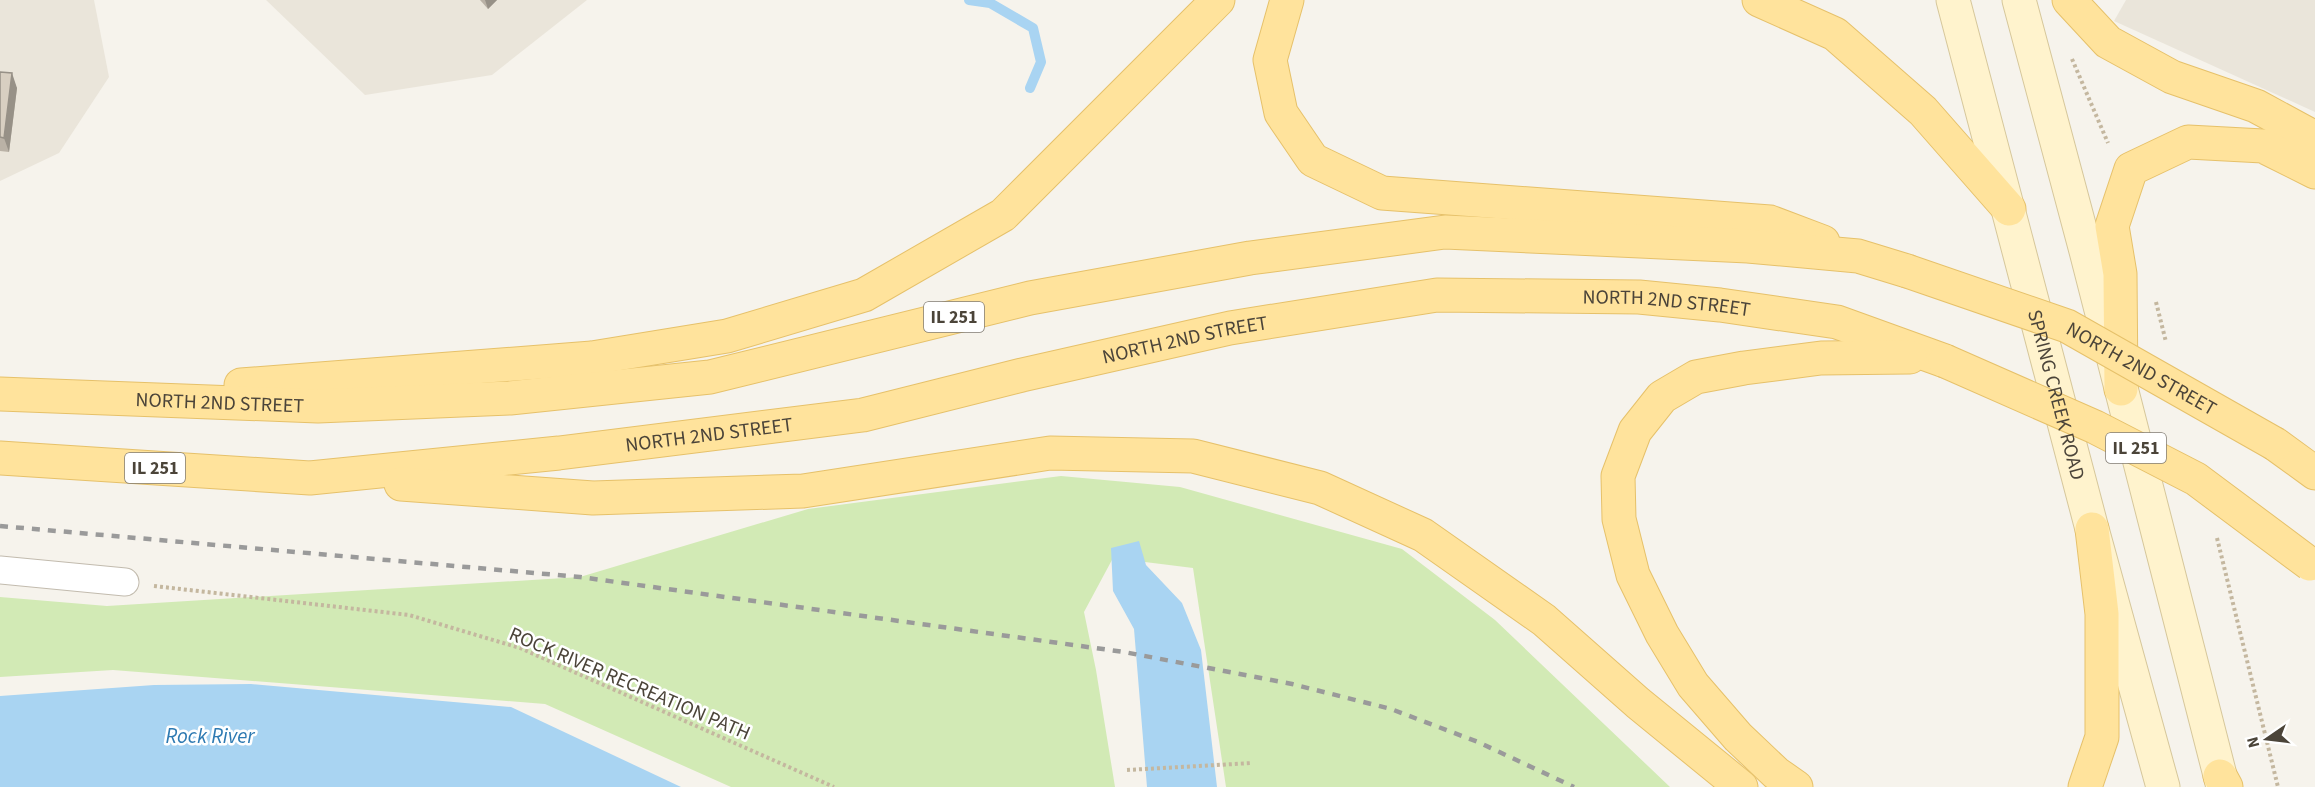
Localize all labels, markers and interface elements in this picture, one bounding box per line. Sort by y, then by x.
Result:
street label: NORTH 2ND STREET [1582,283,1753,324]
road number: IL 251 [924,302,984,332]
street label: SPRING CREEK ROAD [2020,307,2092,483]
street label: NORTH 2ND STREET [1100,309,1270,371]
street label: NORTH 2ND STREET [2061,315,2222,423]
street label: NORTH 2ND STREET [135,386,305,420]
street label: NORTH 2ND STREET [624,411,795,460]
road number: IL 251 [2106,433,2166,463]
road number: IL 251 [125,453,185,483]
street label: ROCK RIVER RECREATION PATH [505,620,755,748]
north arrow [2237,709,2297,769]
water label: Rock River [166,721,255,751]
text: N [2241,735,2265,750]

